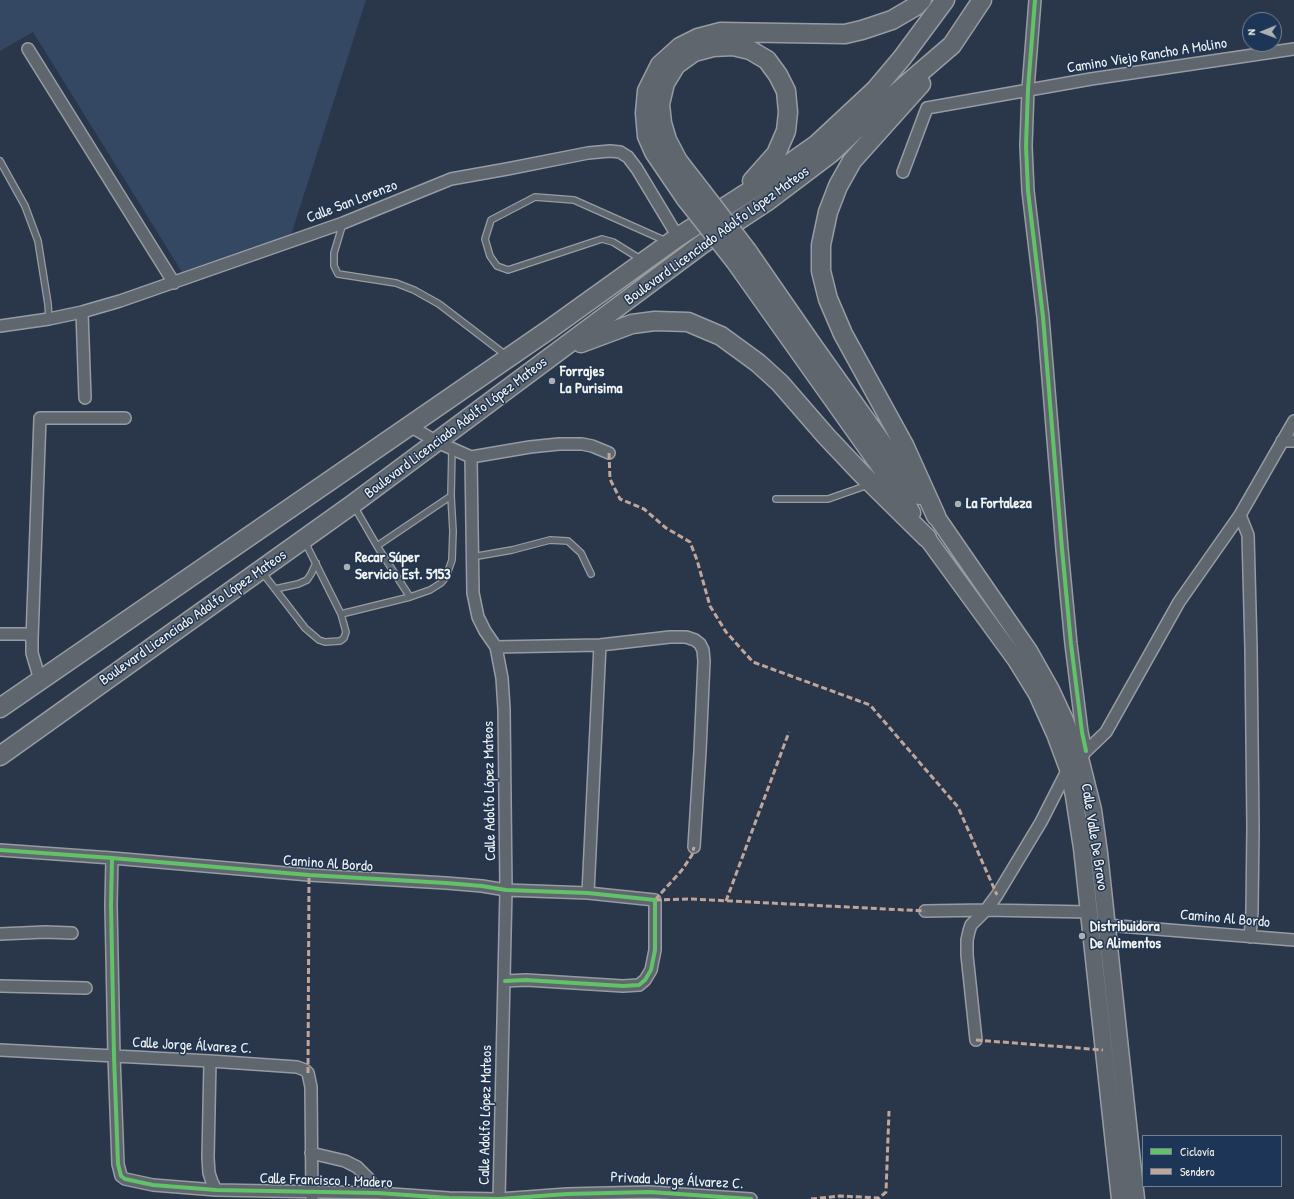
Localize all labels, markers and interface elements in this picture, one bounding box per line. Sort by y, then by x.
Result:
north arrow [1242,12,1282,52]
text: N [1244,29,1258,35]
street label: Camino Viejo Rancho A Molino [1066,34,1228,78]
street label: Boulevard Licenciado Adolfo López Mateos [621,163,813,309]
street label: Calle San Lorenzo [304,176,400,228]
street label: Boulevard Licenciado Adolfo López Mateos [361,353,551,503]
place label: Forrajes La Purisima [560,363,622,398]
marker: Forrajes La Purisima [547,376,557,386]
place label: La Fortaleza [966,495,1032,513]
marker: La Fortaleza [953,499,963,509]
street label: Boulevard Licenciado Adolfo López Mateos [96,546,290,690]
place label: Recar Súper Servicio Est. 5153 [355,549,451,584]
marker: Recar Súper Servicio Est. 5153 [342,562,352,572]
street label: Calle Adolfo López Mateos [480,721,500,861]
street label: Calle Valle De Bravo [1077,782,1111,892]
street label: Camino Al Bordo [282,852,374,876]
street label: Camino Al Bordo [1179,906,1271,932]
place label: Distribuidora De Alimentos [1090,918,1161,953]
marker: Distribuidora De Alimentos [1077,931,1087,941]
street label: Calle Jorge Álvarez C. [132,1034,252,1058]
street label: Calle Adolfo López Mateos [476,1045,496,1185]
legend [1142,1135,1282,1187]
text: Ciclovía [1180,1143,1214,1160]
text: Sendero [1180,1163,1215,1180]
street label: Privada Jorge Álvarez C. [610,1169,744,1193]
street label: Calle Francisco I. Madero [259,1170,393,1192]

